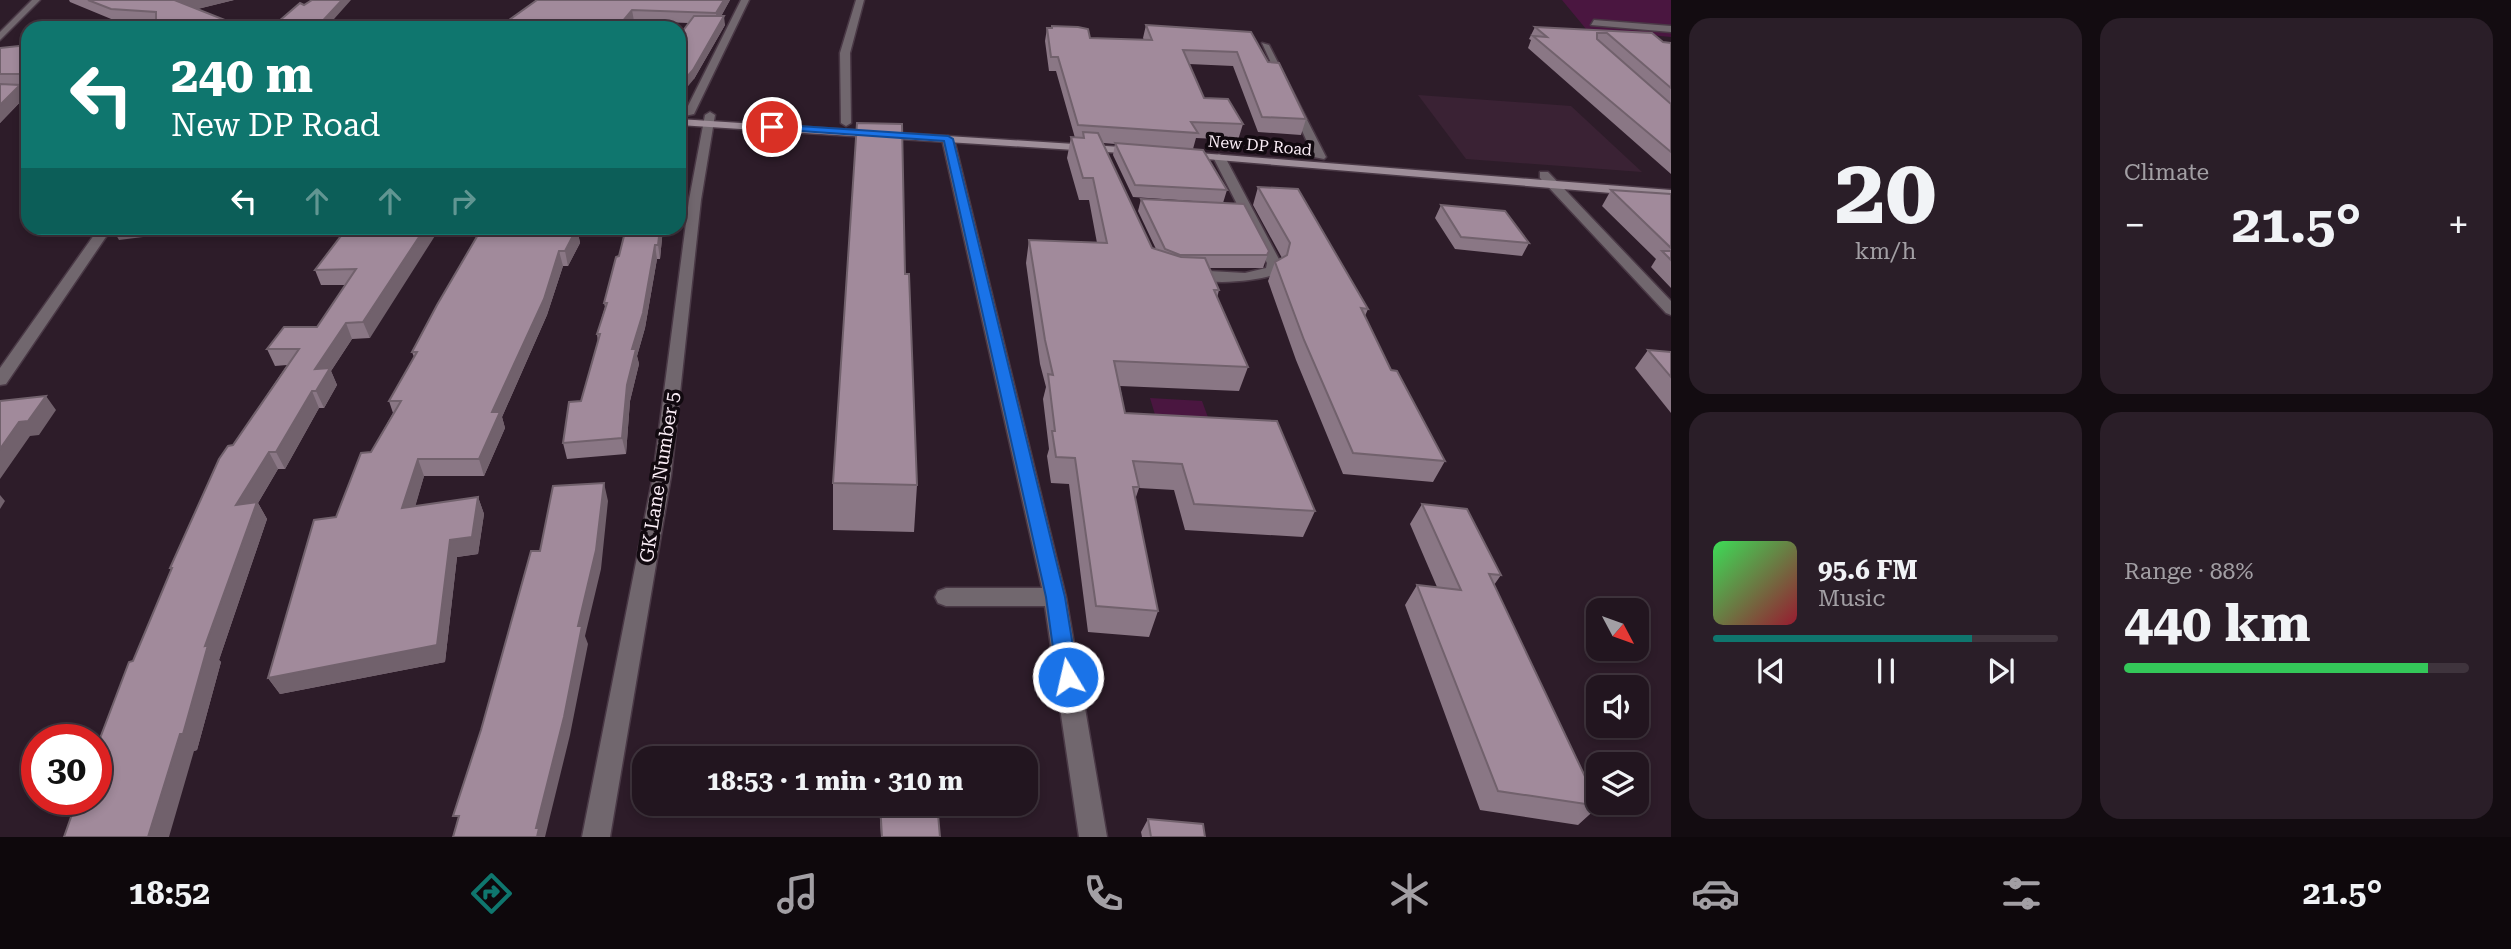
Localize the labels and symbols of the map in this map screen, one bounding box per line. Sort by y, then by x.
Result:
pin [742,97,802,157]
street label: New DP Road [1207,131,1313,160]
street label: GK Lane Number 5 [635,390,684,564]
north arrow [1586,598,1648,662]
position arrow [1031,640,1105,714]
speed limit sign: 30 [21,724,112,815]

